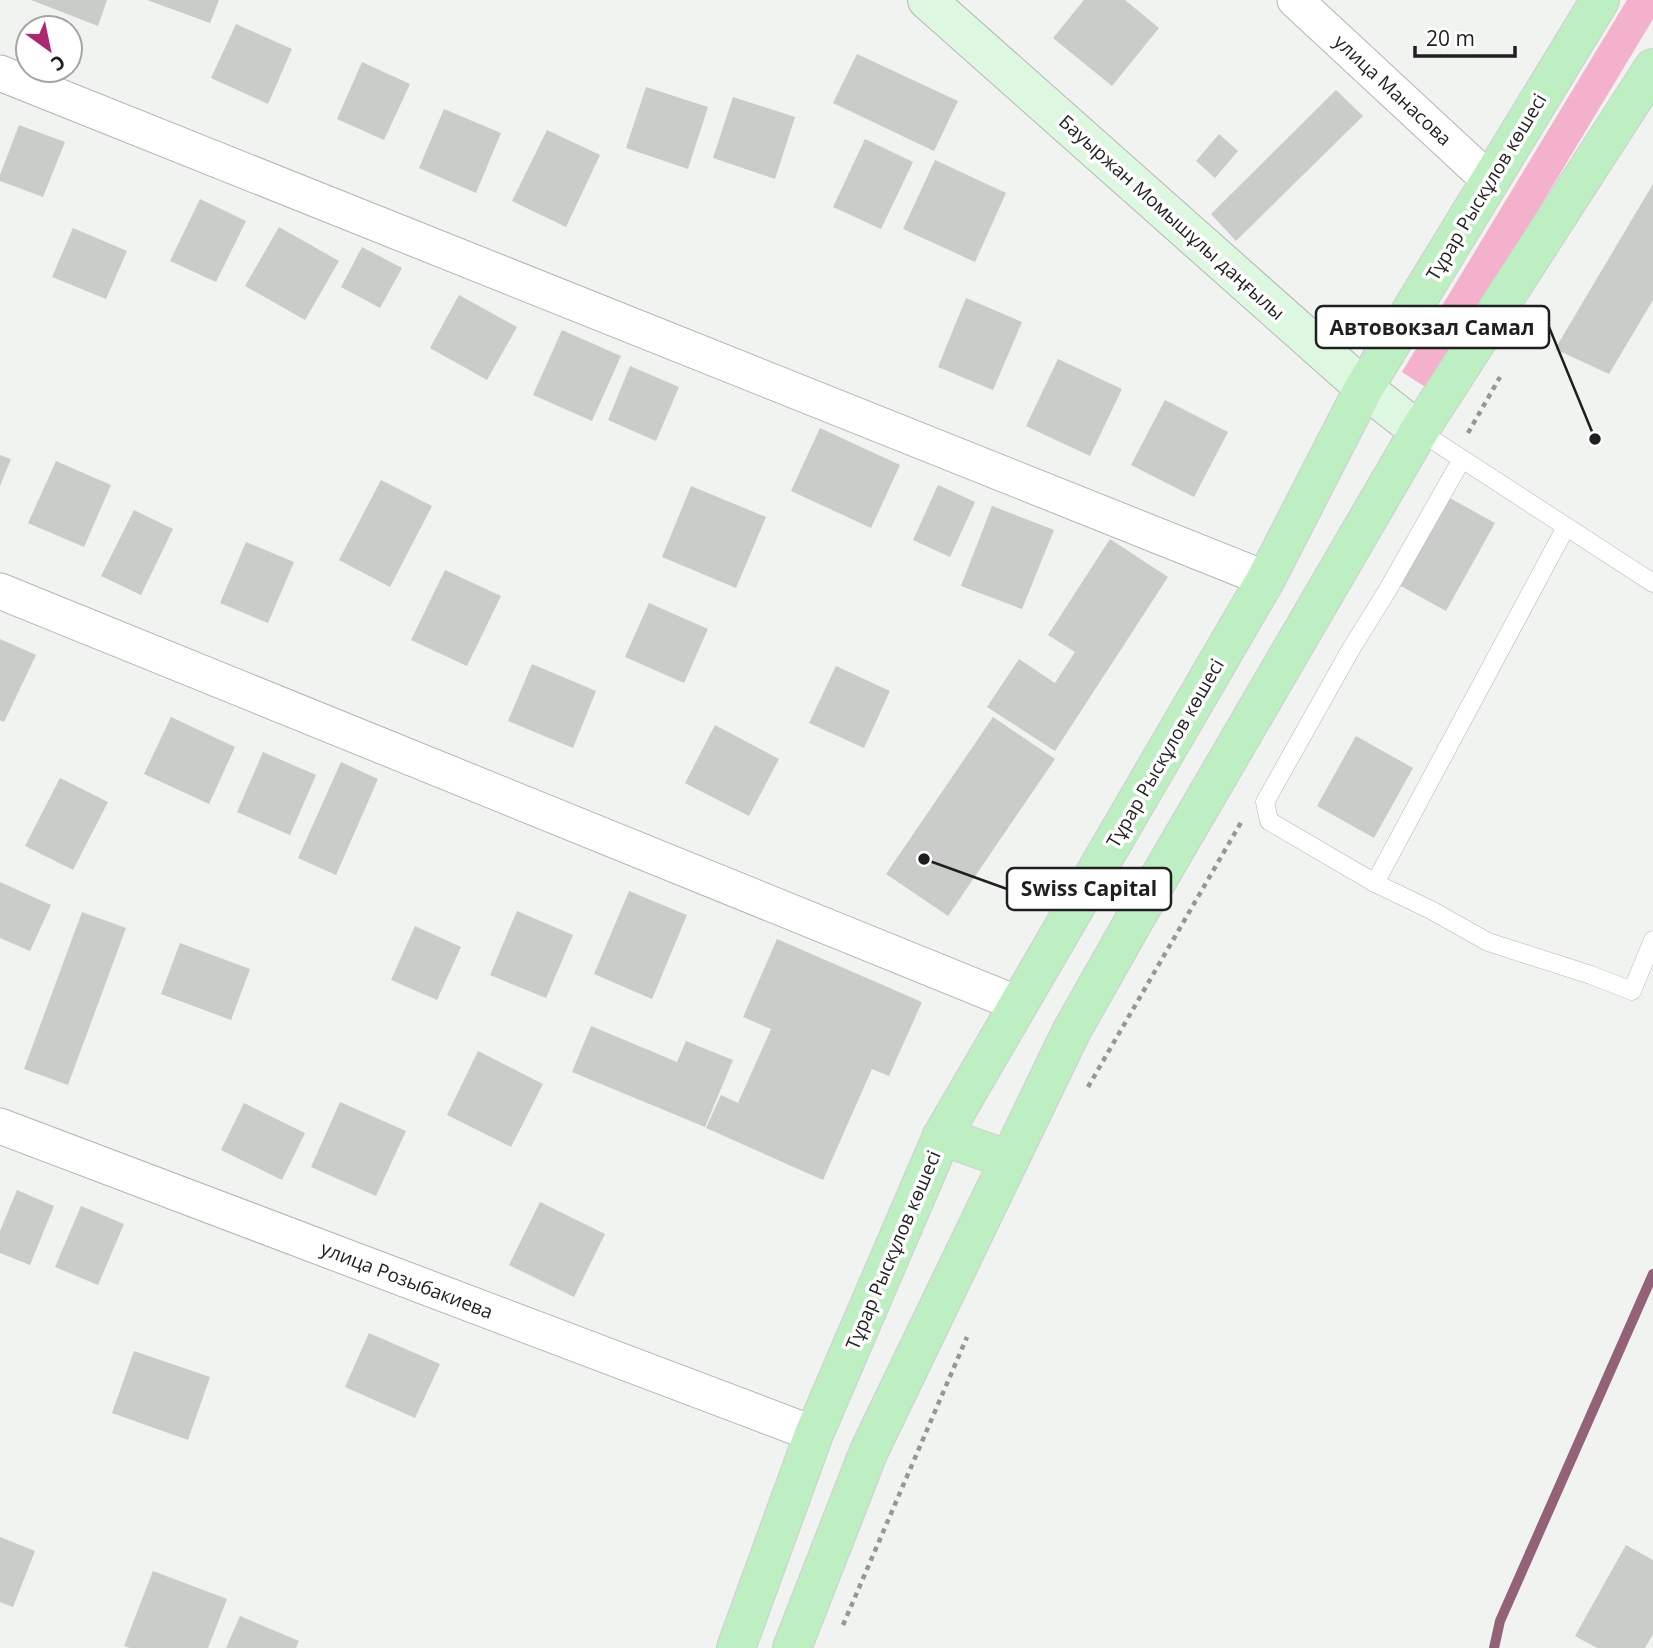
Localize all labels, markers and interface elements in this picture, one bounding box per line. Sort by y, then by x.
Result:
north arrow [14,14,84,84]
scale bar [1415,14,1515,58]
text: 20 m [1426,24,1475,52]
street label: улица Манасова [1329,29,1457,151]
text: С [46,49,70,77]
street label: Тұрар Рыскұлов көшесі [1420,89,1552,285]
street label: Бауыржан Момышұлы даңғылы [1054,109,1290,325]
callout: Автовокзал Самал [1316,306,1549,348]
text: Автовокзал Самал [1330,313,1534,341]
street label: Тұрар Рыскұлов көшесі [1100,654,1230,852]
callout: Swiss Capital [1007,868,1171,910]
text: Swiss Capital [1021,874,1157,902]
street label: Тұрар Рыскұлов көшесі [839,1146,947,1354]
street label: улица Розыбакиева [317,1235,497,1325]

